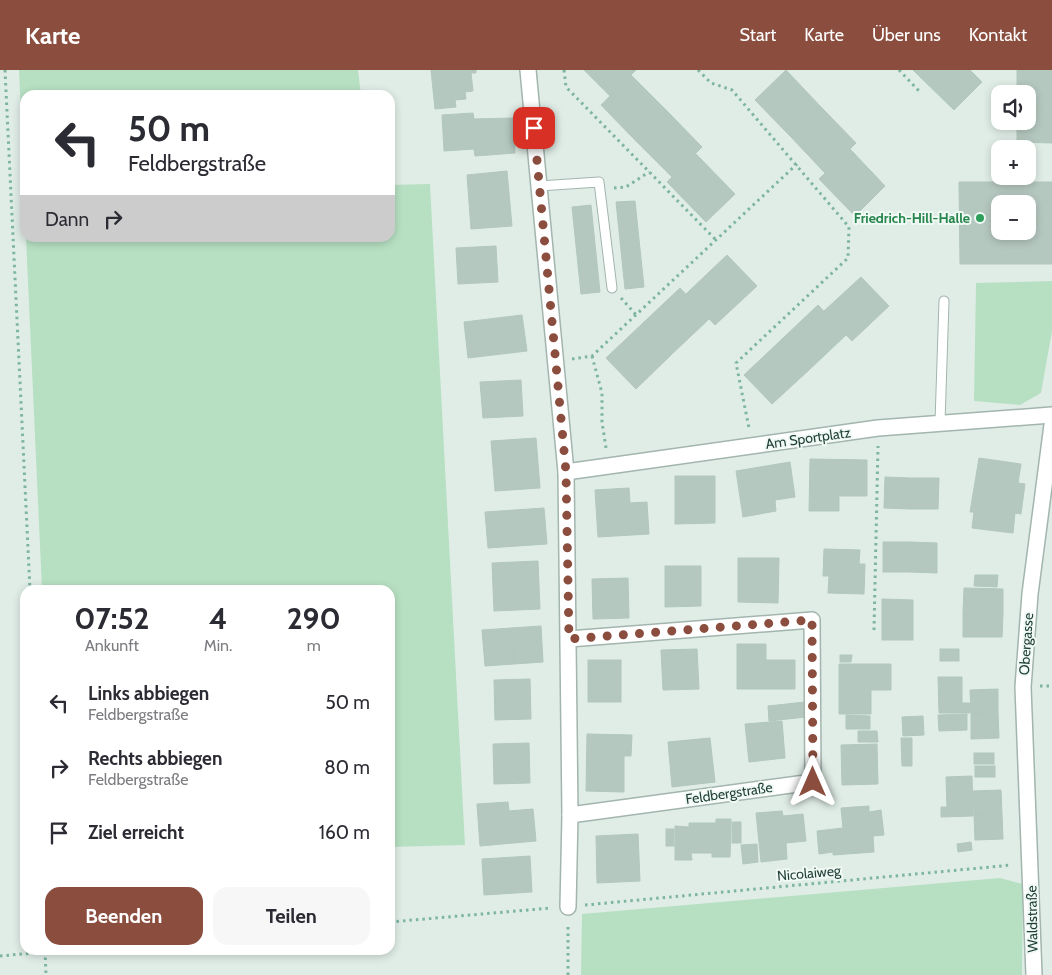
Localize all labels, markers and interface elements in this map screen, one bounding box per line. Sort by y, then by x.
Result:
text: Karte [25,21,80,50]
text: Start [740,24,776,46]
text: Karte [804,24,844,46]
text: Über uns [872,24,941,46]
text: Kontakt [969,24,1027,46]
map controls [991,85,1036,240]
button: sound [991,85,1036,130]
text: 50 m [128,107,210,150]
pin [513,107,555,149]
icon: left [45,110,110,175]
icon: arrive [520,114,548,142]
button: + [991,140,1036,185]
text: Feldbergstraße [128,150,266,177]
button: − [991,195,1036,240]
icon: right [99,205,127,233]
text: Dann [45,208,89,231]
place label: Friedrich-Hill-Halle [854,209,970,227]
marker: Friedrich-Hill-Halle [974,212,986,224]
street label: Am Sportplatz [764,423,852,453]
text: 07:52 [74,600,149,637]
text: 4 [209,600,227,637]
text: 290 [287,600,341,637]
street label: Obergasse [1015,612,1037,676]
text: Ankunft [85,636,139,655]
text: Min. [204,636,232,655]
text: m [307,636,321,655]
text: Links abbiegen [88,682,209,705]
icon: left [45,689,73,717]
text: 50 m [326,691,370,714]
text: Feldbergstraße [88,705,188,724]
text: Rechts abbiegen [88,747,222,770]
icon: right [45,754,73,782]
position arrow [786,755,838,807]
text: 80 m [324,756,370,779]
text: Feldbergstraße [88,770,188,789]
street label: Feldbergstraße [684,778,774,808]
icon: arrive [45,819,73,847]
text: Ziel erreicht [88,821,184,844]
text: 160 m [319,821,370,844]
street label: Nicolaiweg [776,861,843,885]
street label: Waldstraße [1022,885,1042,953]
button: Beenden [45,887,203,945]
button: Teilen [213,887,370,945]

